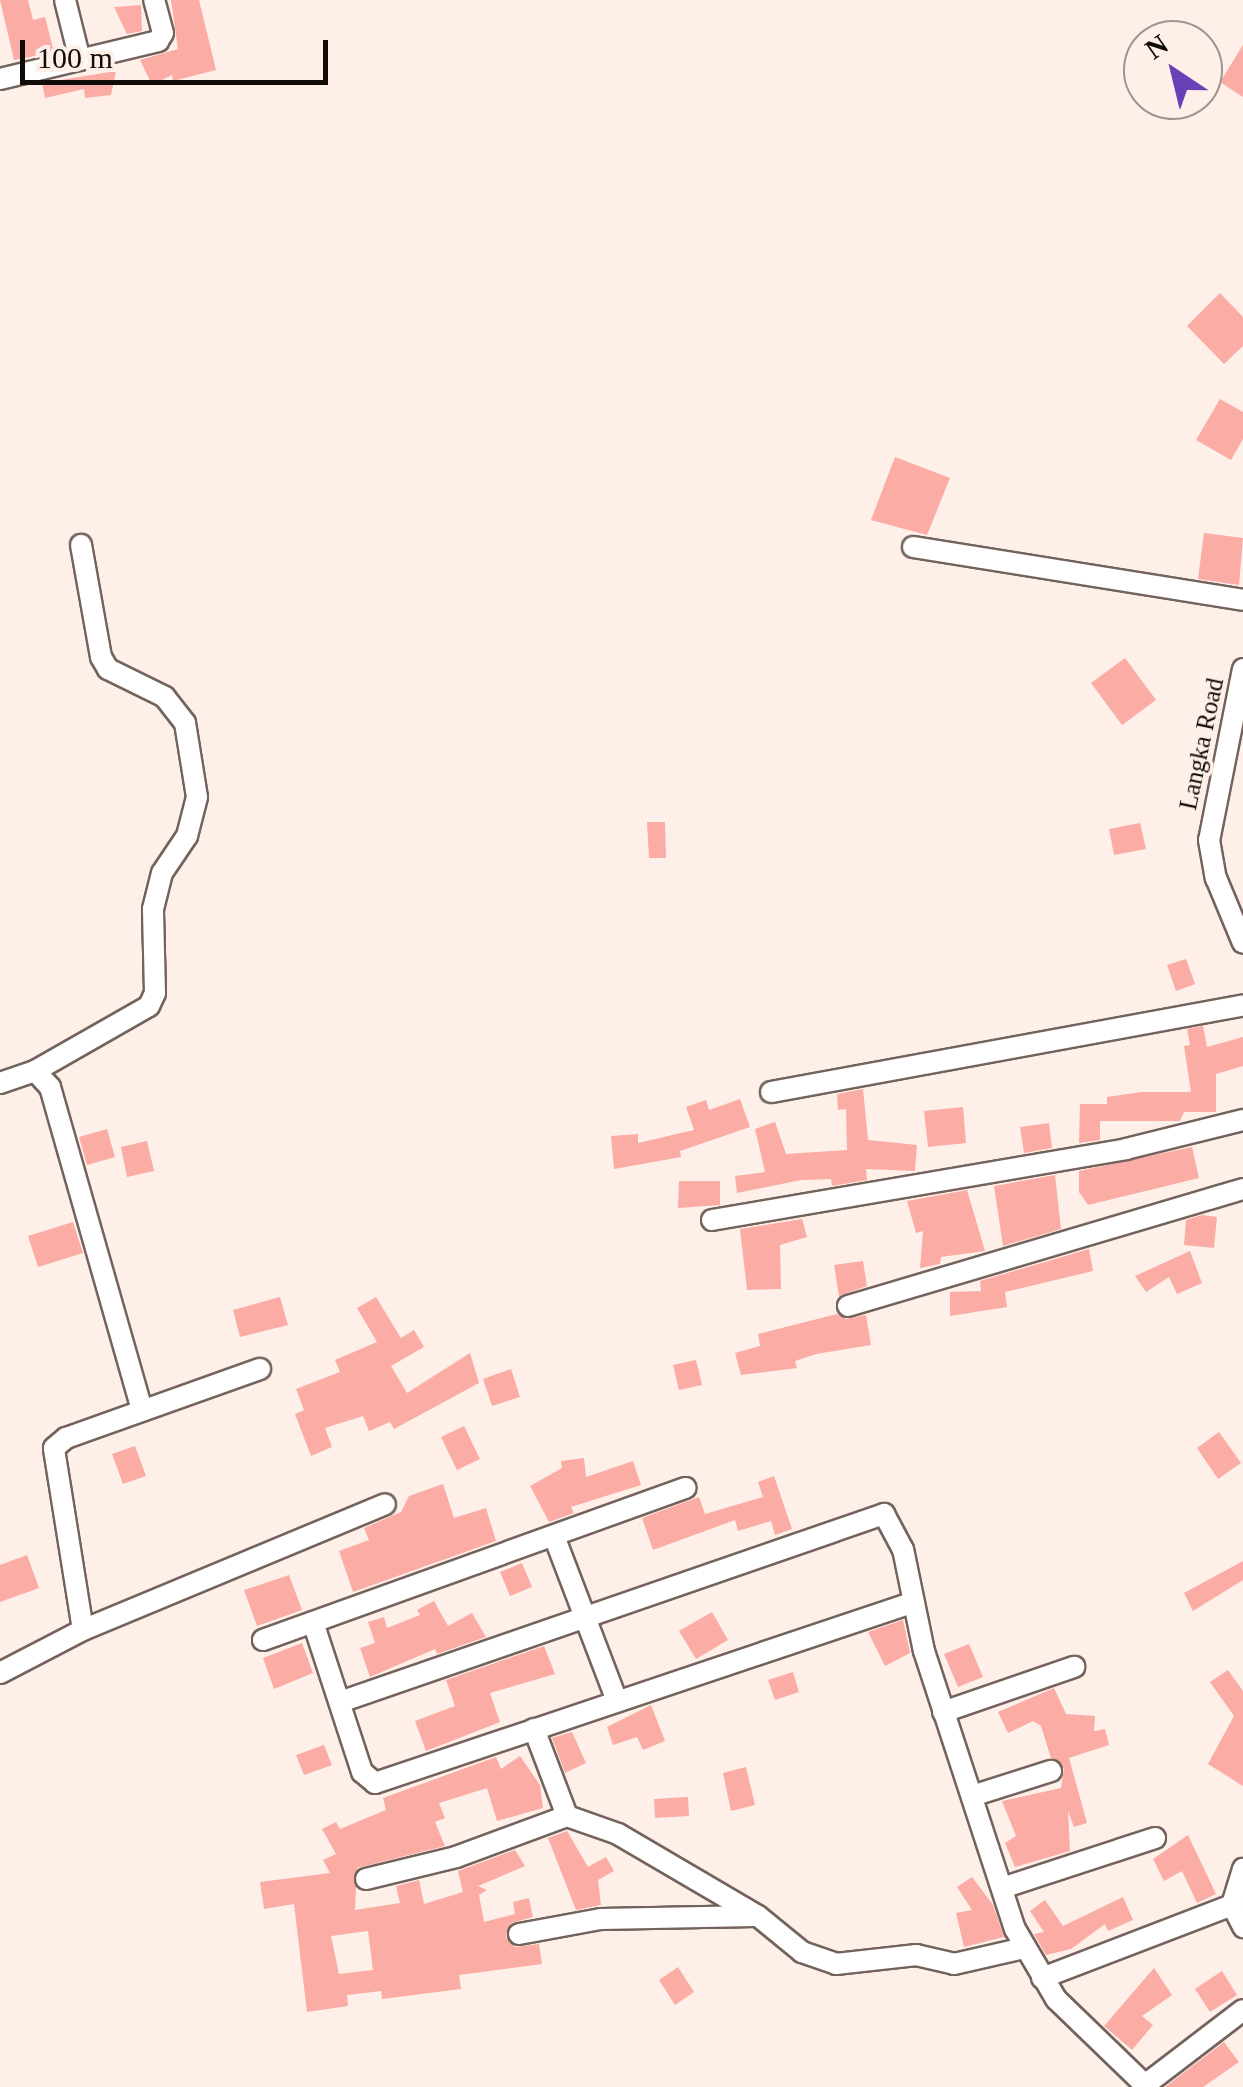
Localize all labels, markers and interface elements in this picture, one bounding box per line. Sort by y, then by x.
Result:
scale bar [25,20,332,82]
north arrow [1123,20,1223,120]
text: N [1139,28,1174,65]
text: 100 m [37,41,113,74]
street label: Langka Road [1173,675,1231,813]

